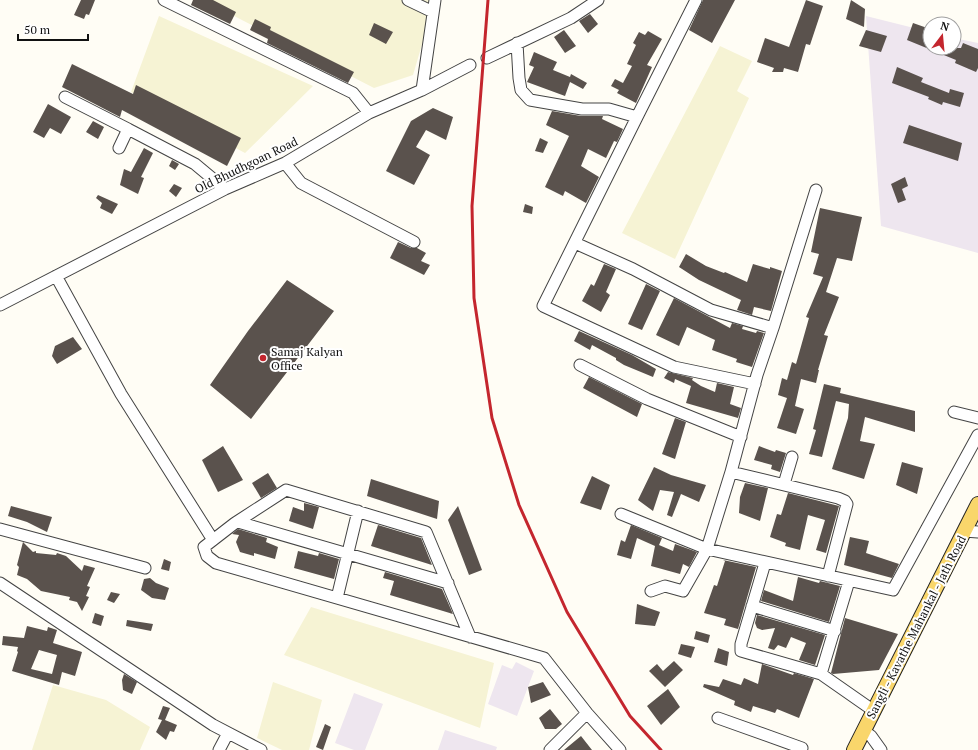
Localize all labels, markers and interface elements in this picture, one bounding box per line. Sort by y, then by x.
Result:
scale bar [18,16,88,42]
north arrow [922,16,962,56]
text: N [939,19,951,34]
text: 50 m [24,22,51,37]
street label: Old Bhudhgoan Road [192,133,300,196]
place label: Samaj Kalyan Office [271,344,343,373]
marker: Samaj Kalyan Office [258,353,268,363]
street label: Sangli - Kavathe Mahankal - Jath Road [863,533,969,721]

